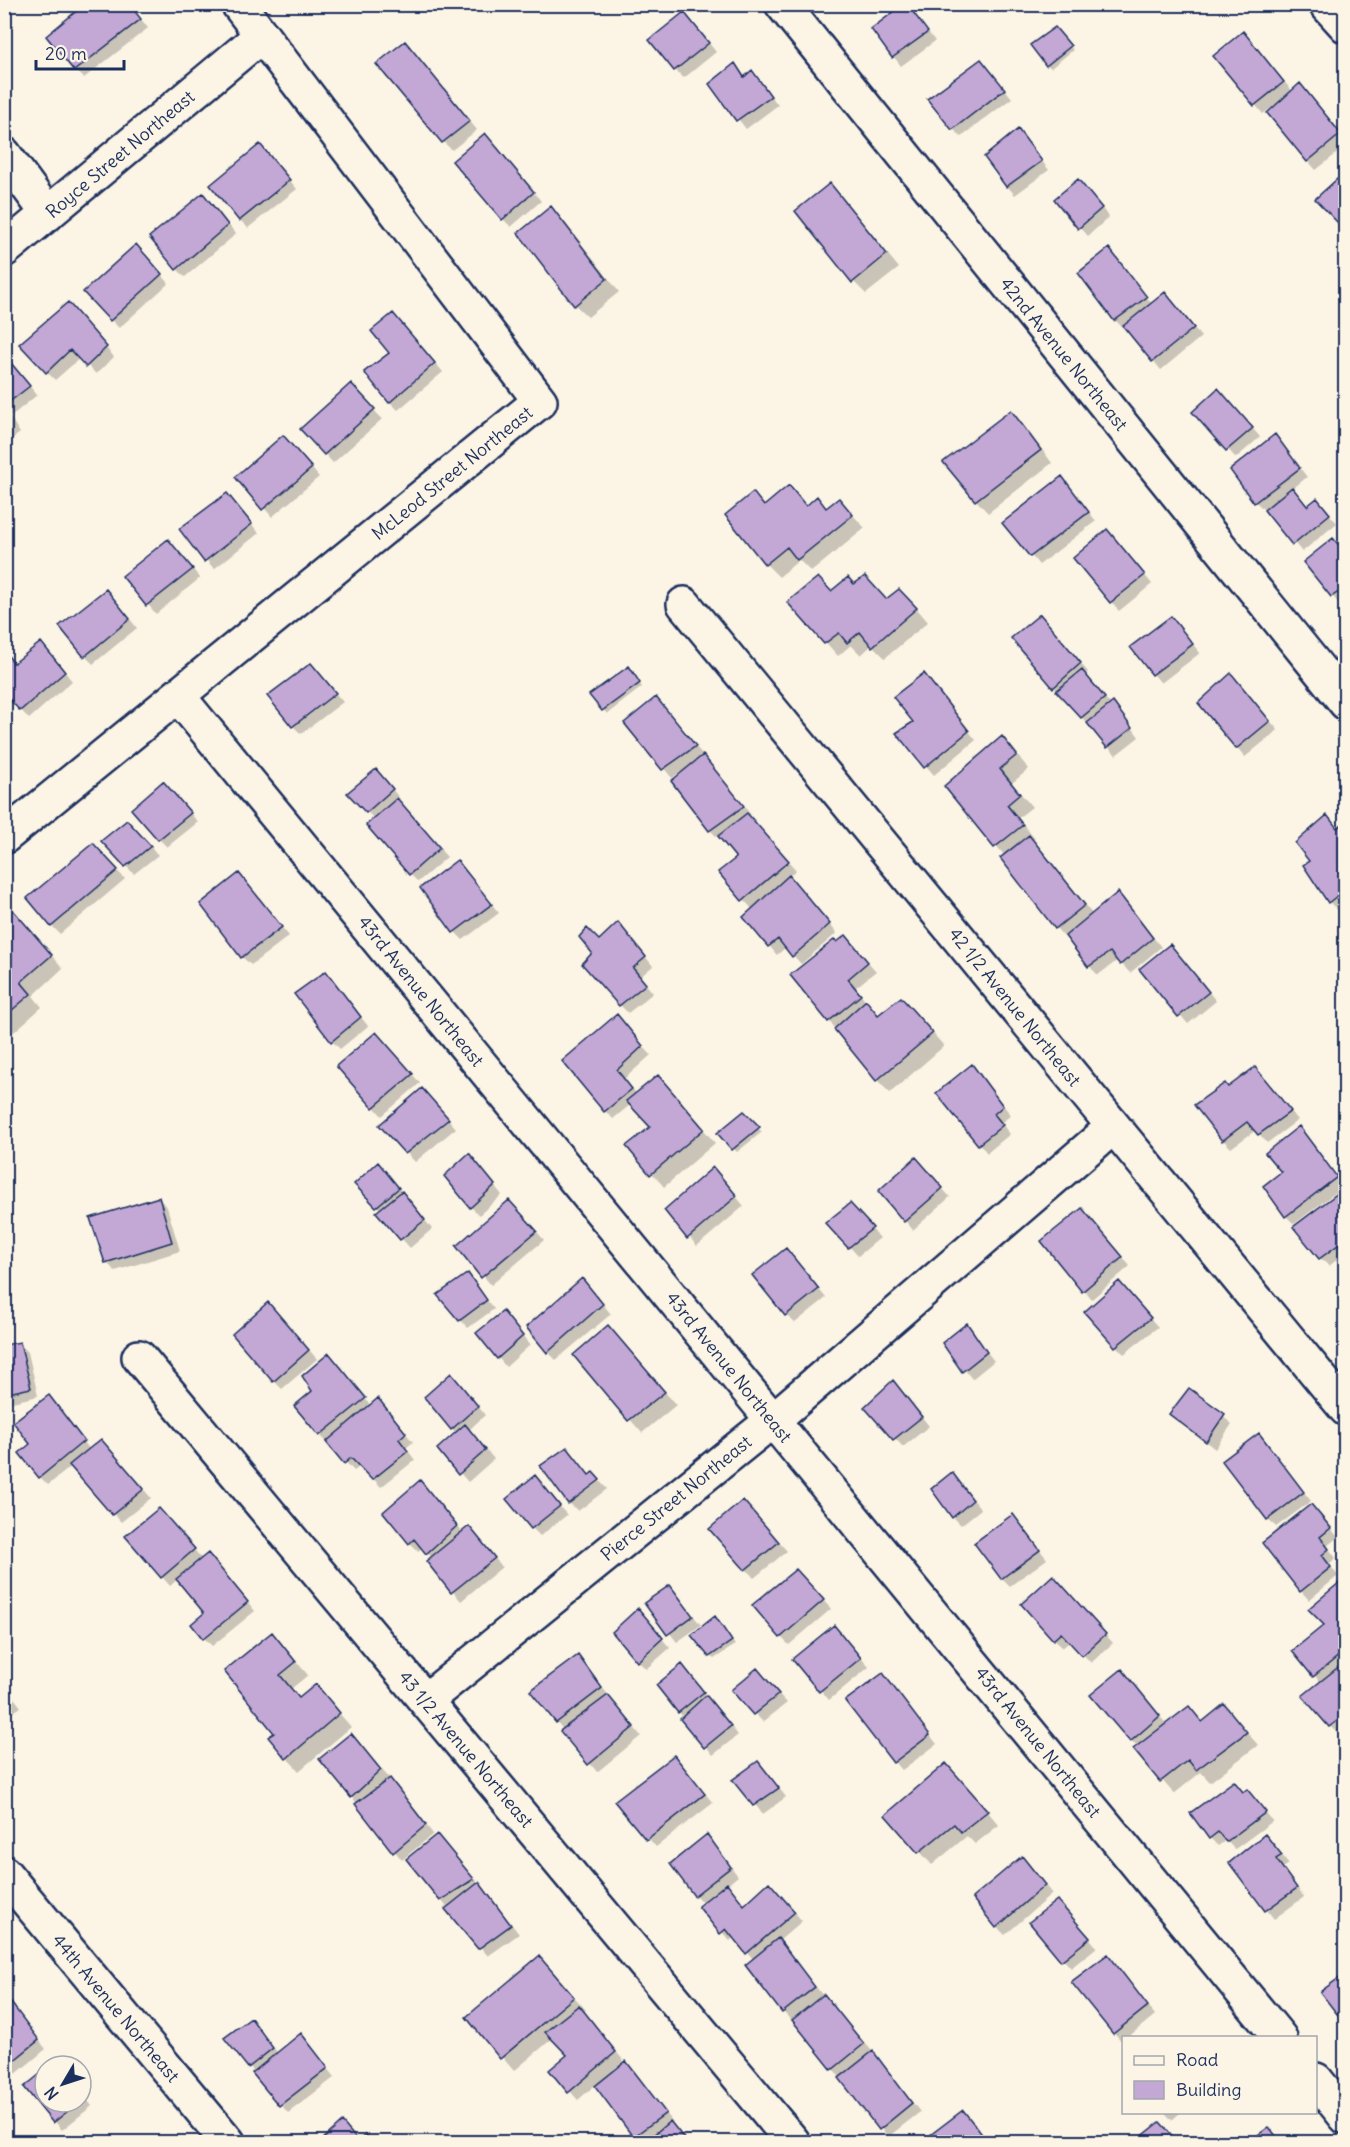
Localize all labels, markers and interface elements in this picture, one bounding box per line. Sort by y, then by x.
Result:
scale bar [36,33,124,71]
text: 20 m [45,42,87,65]
street label: Royce Street Northeast [41,85,199,223]
street label: 42nd Avenue Northeast [995,273,1133,435]
street label: McLeod Street Northeast [367,401,537,545]
street label: 43rd Avenue Northeast [353,911,489,1071]
street label: 42 1/2 Avenue Northeast [944,923,1086,1091]
street label: 43rd Avenue Northeast [661,1287,797,1447]
street label: Pierce Street Northeast [596,1430,756,1566]
street label: 43rd Avenue Northeast [970,1662,1106,1822]
street label: 43 1/2 Avenue Northeast [394,1666,538,1832]
street label: 44th Avenue Northeast [47,1929,185,2087]
legend [1122,2036,1317,2114]
text: Road [1176,2048,1219,2071]
north arrow [33,2054,93,2114]
text: Building [1176,2078,1241,2101]
text: N [40,2083,63,2104]

